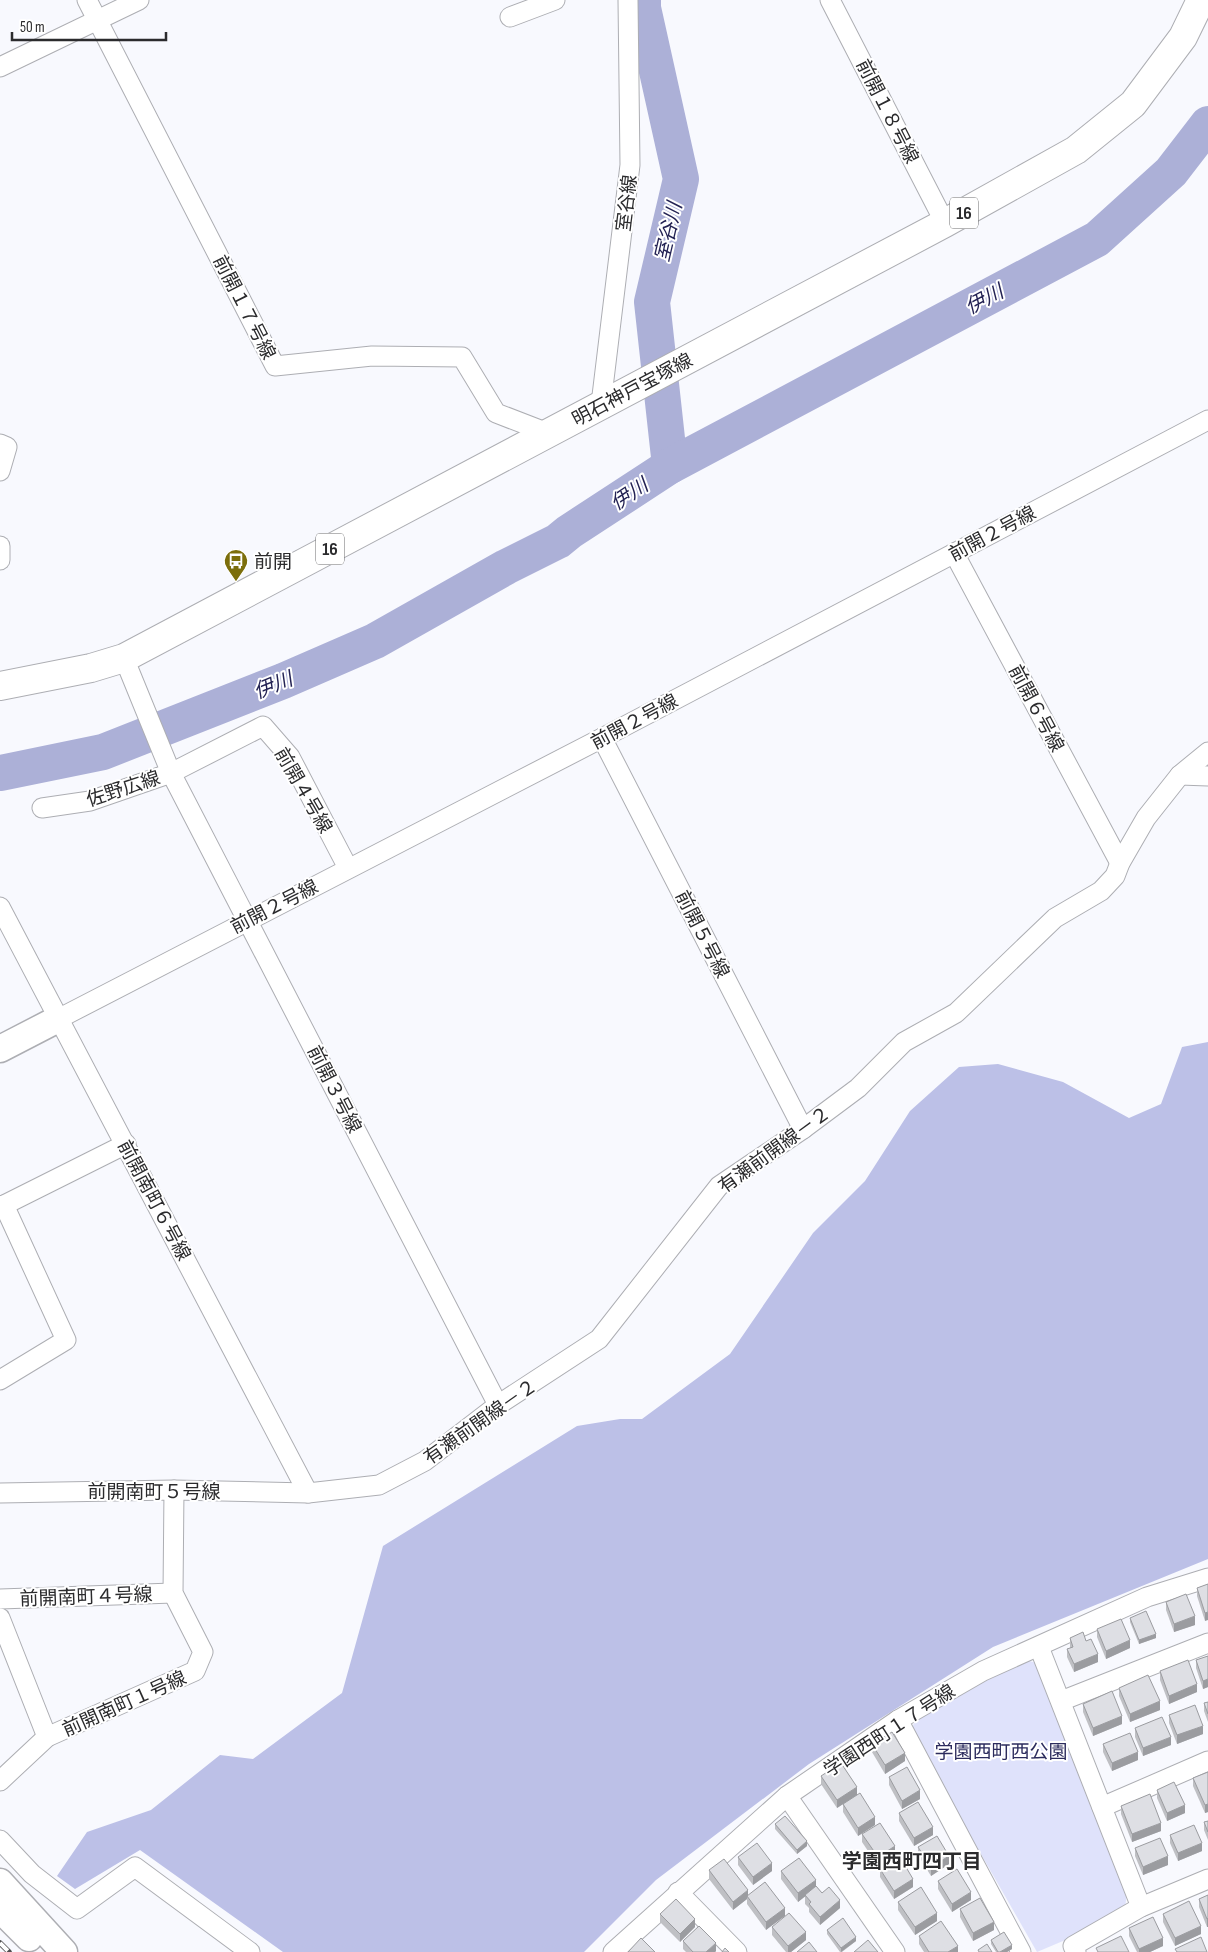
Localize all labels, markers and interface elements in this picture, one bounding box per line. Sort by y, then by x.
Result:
scale bar [12,10,166,42]
text: 50 m [20,18,45,37]
street label: 前開１８号線 [851,56,923,168]
street label: 室谷線 [613,173,642,233]
water label: 室谷川 [651,198,688,264]
road number: 16 [950,198,978,228]
street label: 前開１７号線 [208,252,280,364]
water label: 伊川 [961,279,1010,320]
street label: 明石神戸宝塚線 [569,349,697,432]
water label: 伊川 [606,473,655,516]
street label: 前開２号線 [945,502,1040,567]
road number: 16 [316,534,344,564]
bus stop icon: 前開 [223,548,249,582]
place label: 前開 [254,551,292,574]
street label: 前開６号線 [1003,661,1068,756]
water label: 伊川 [250,667,298,705]
street label: 前開２号線 [587,690,682,755]
street label: 前開４号線 [269,744,336,838]
street label: 佐野広線 [84,767,163,812]
street label: 前開２号線 [227,876,322,939]
street label: 前開５号線 [670,887,733,982]
street label: 前開３号線 [302,1042,365,1137]
street label: 有瀬前開線－２ [714,1102,835,1199]
street label: 前開南町６号線 [112,1137,195,1265]
street label: 有瀬前開線－２ [420,1375,542,1470]
street label: 前開南町５号線 [87,1481,221,1504]
street label: 前開南町４号線 [19,1584,153,1611]
street label: 前開南町１号線 [59,1667,190,1742]
street label: 学園西町１７号線 [820,1680,960,1782]
park label: 学園西町西公園 [934,1741,1068,1764]
district label: 学園西町四丁目 [842,1850,982,1874]

